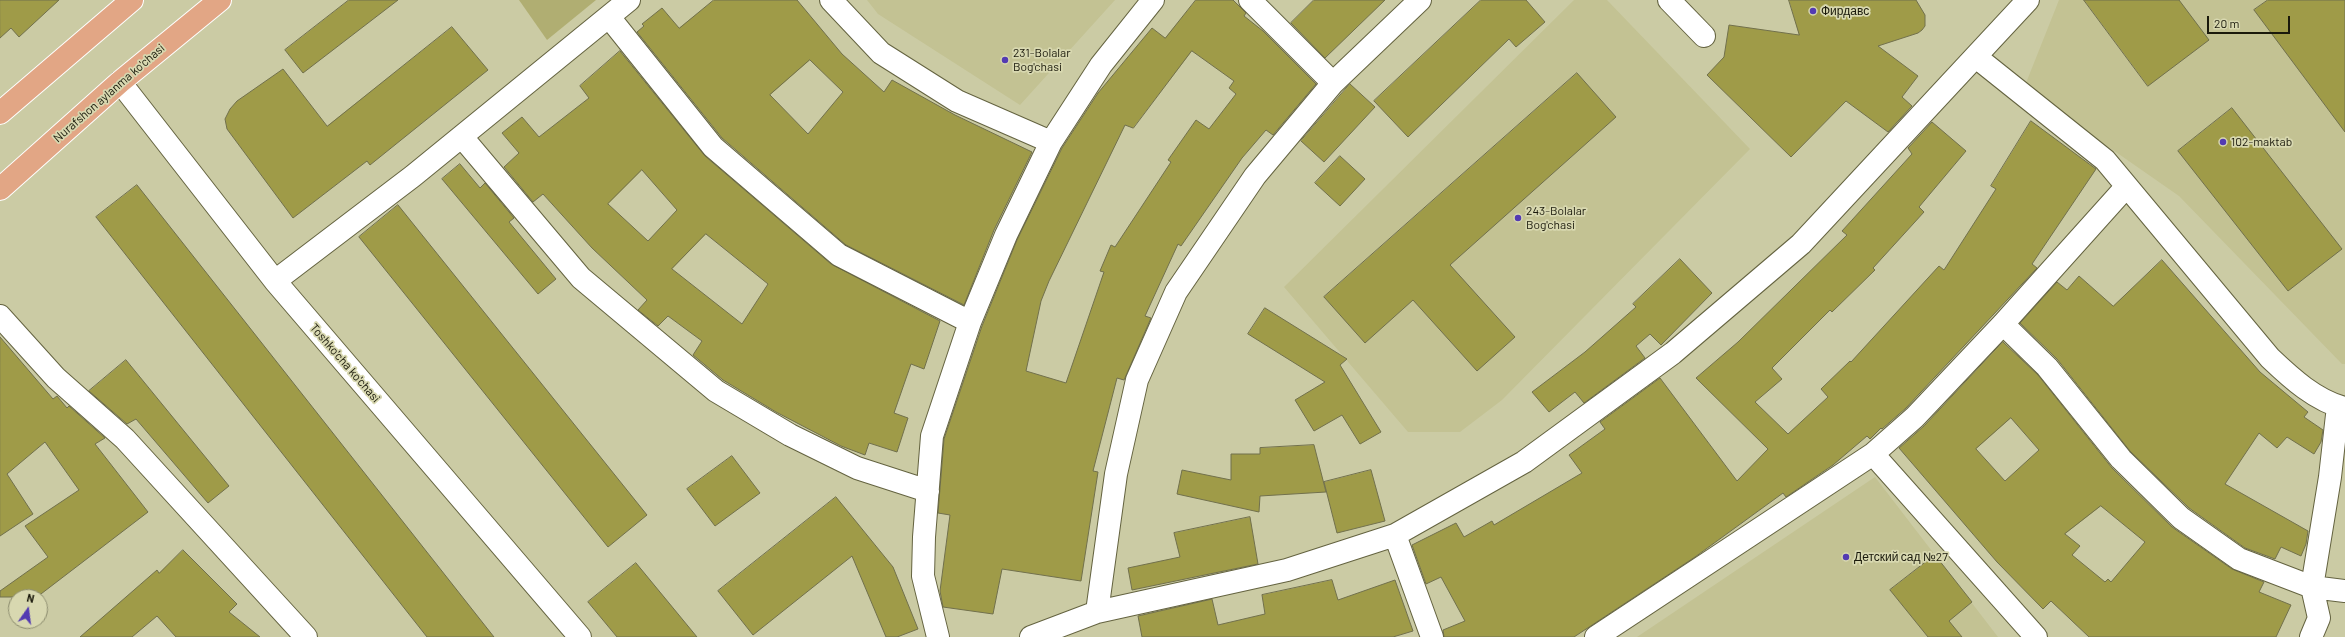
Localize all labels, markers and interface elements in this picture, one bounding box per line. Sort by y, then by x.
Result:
place label: Фирдавс [1821,4,1869,18]
marker: Фирдавс [1808,6,1818,16]
scale bar [2209,8,2292,34]
text: 20 m [2214,16,2240,30]
street label: Nurafshon aylanma ko'chasi [50,41,168,145]
place label: 231-Bolalar Bog'chasi [1013,46,1071,74]
marker: 231-Bolalar Bog'chasi [1000,55,1010,65]
place label: 102-maktab [2231,135,2292,149]
marker: 102-maktab [2218,137,2228,147]
place label: 243-Bolalar Bog'chasi [1526,204,1586,232]
marker: 243-Bolalar Bog'chasi [1513,213,1523,223]
street label: Toshko'cha ko'chasi [307,321,383,405]
place label: Детский сад №27 [1854,550,1948,564]
marker: Детский сад №27 [1841,552,1851,562]
north arrow [8,589,48,629]
text: N [26,591,36,605]

